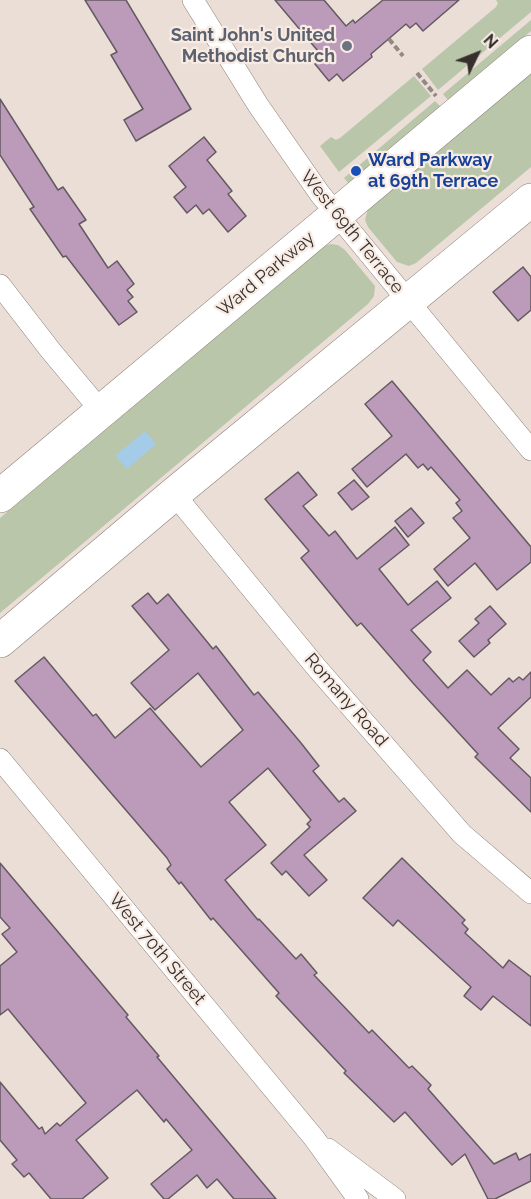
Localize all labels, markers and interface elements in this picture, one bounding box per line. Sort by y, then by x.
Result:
north arrow [447,24,507,84]
place label: Saint John's United Methodist Church [171,25,335,68]
text: N [479,30,502,52]
marker: Saint John's United Methodist Church [340,39,354,53]
place label: Ward Parkway at 69th Terrace [368,150,498,192]
marker: Ward Parkway at 69th Terrace [349,164,363,178]
street label: West 69th Terrace [296,166,408,298]
street label: Ward Parkway [213,227,319,321]
street label: Romany Road [300,649,392,751]
street label: West 70th Street [104,889,210,1009]

